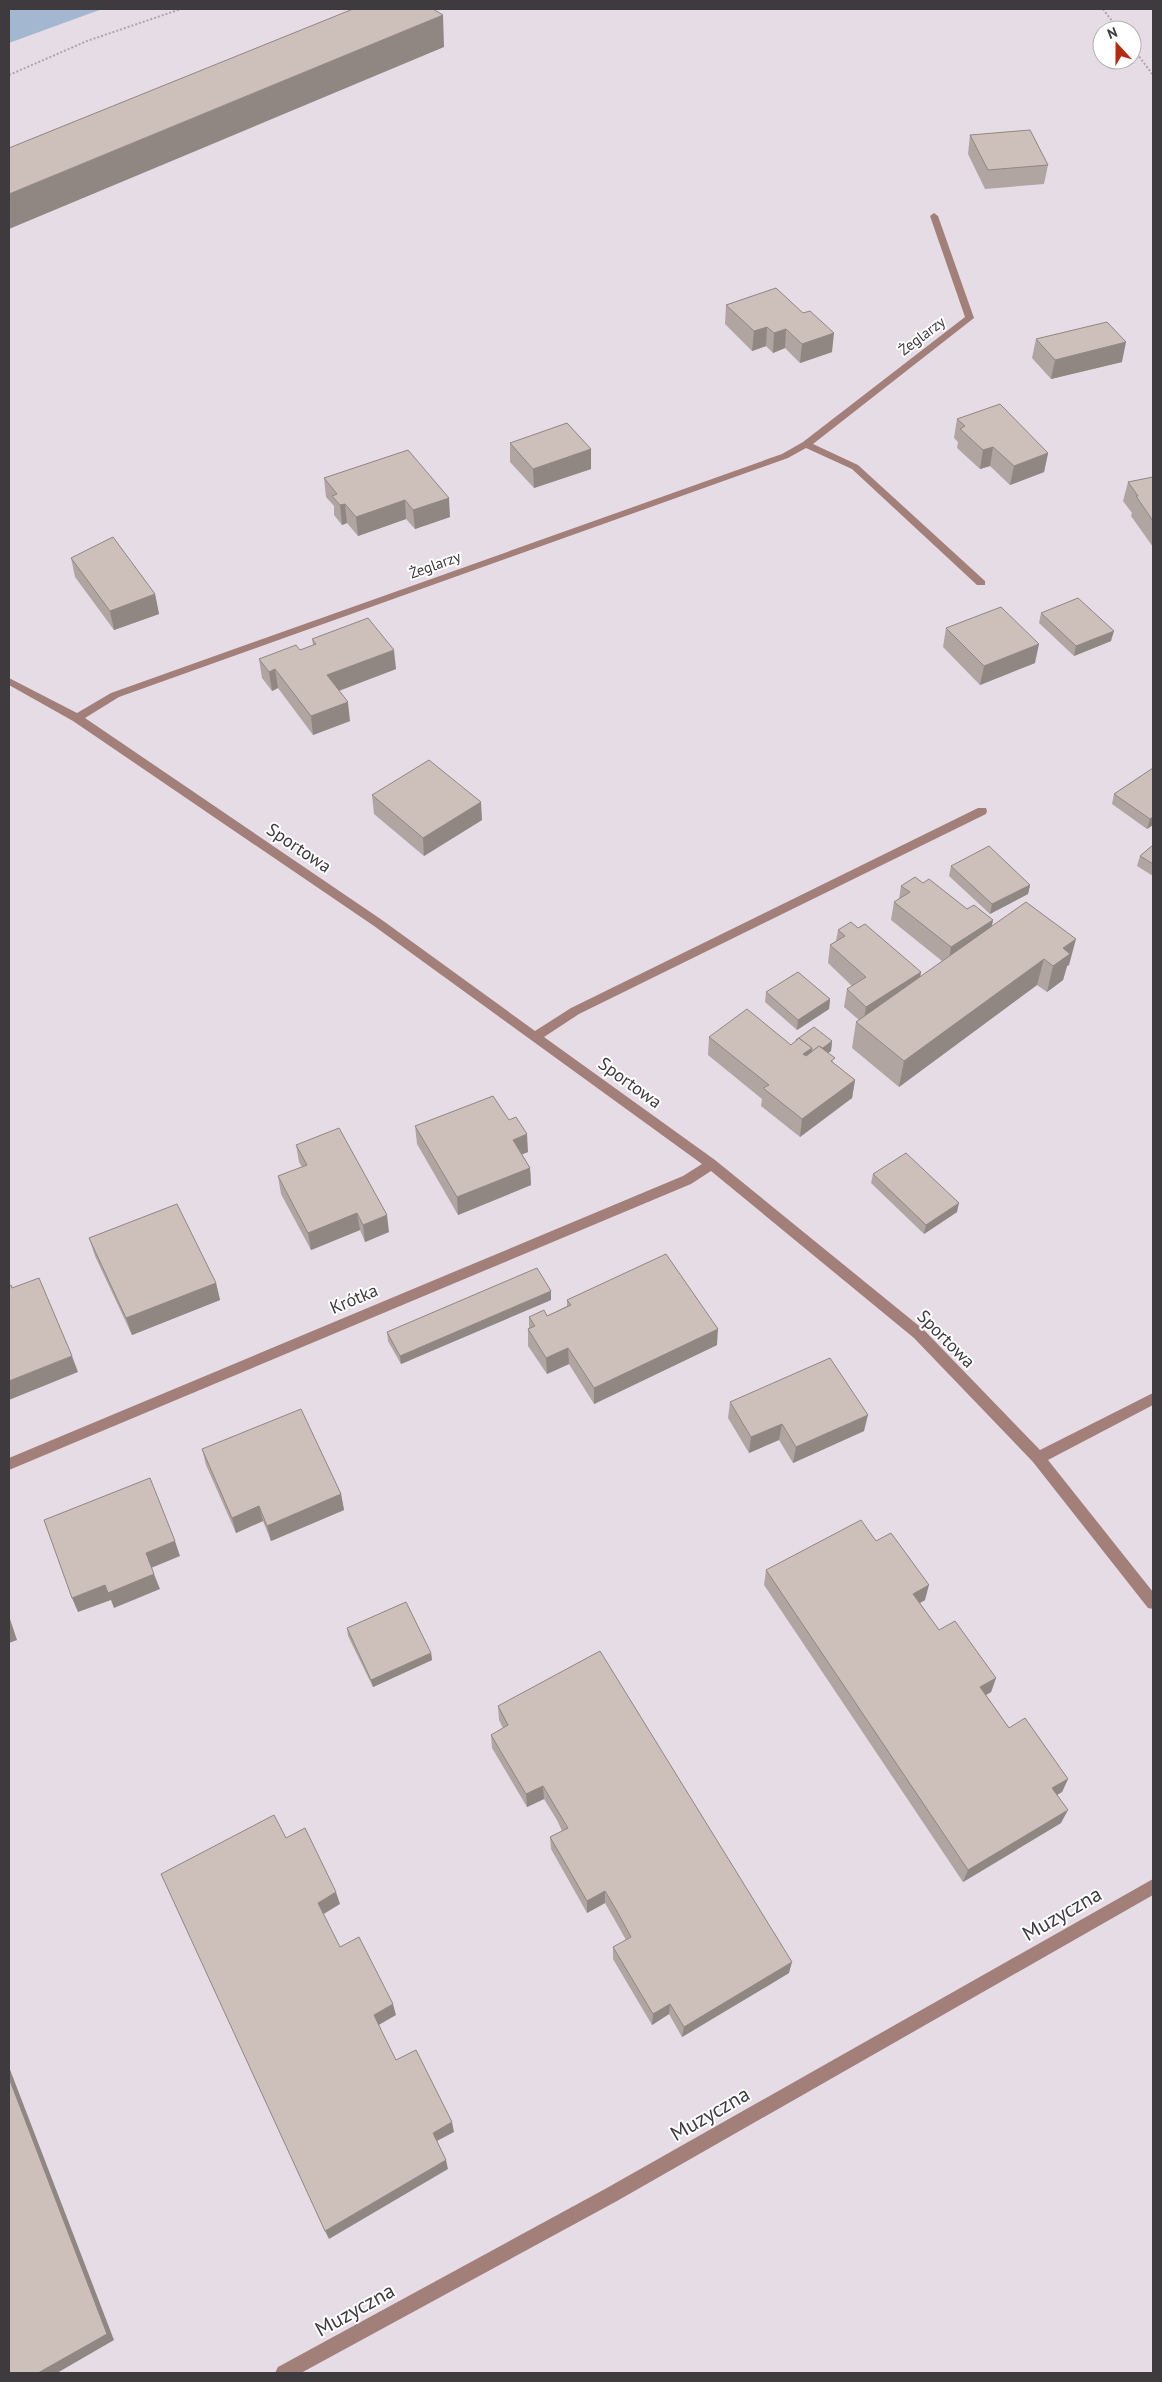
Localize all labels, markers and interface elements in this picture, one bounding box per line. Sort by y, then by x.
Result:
north arrow [1092,20,1142,70]
text: N [1105,23,1120,43]
street label: Żeglarzy [895,312,949,359]
street label: Żeglarzy [406,546,463,583]
street label: Sportowa [263,818,336,878]
street label: Sportowa [594,1052,667,1113]
street label: Krótka [326,1278,381,1319]
street label: Sportowa [912,1305,980,1373]
street label: Muzyczna [1017,1880,1106,1947]
street label: Muzyczna [665,2080,754,2147]
street label: Muzyczna [310,2277,399,2342]

